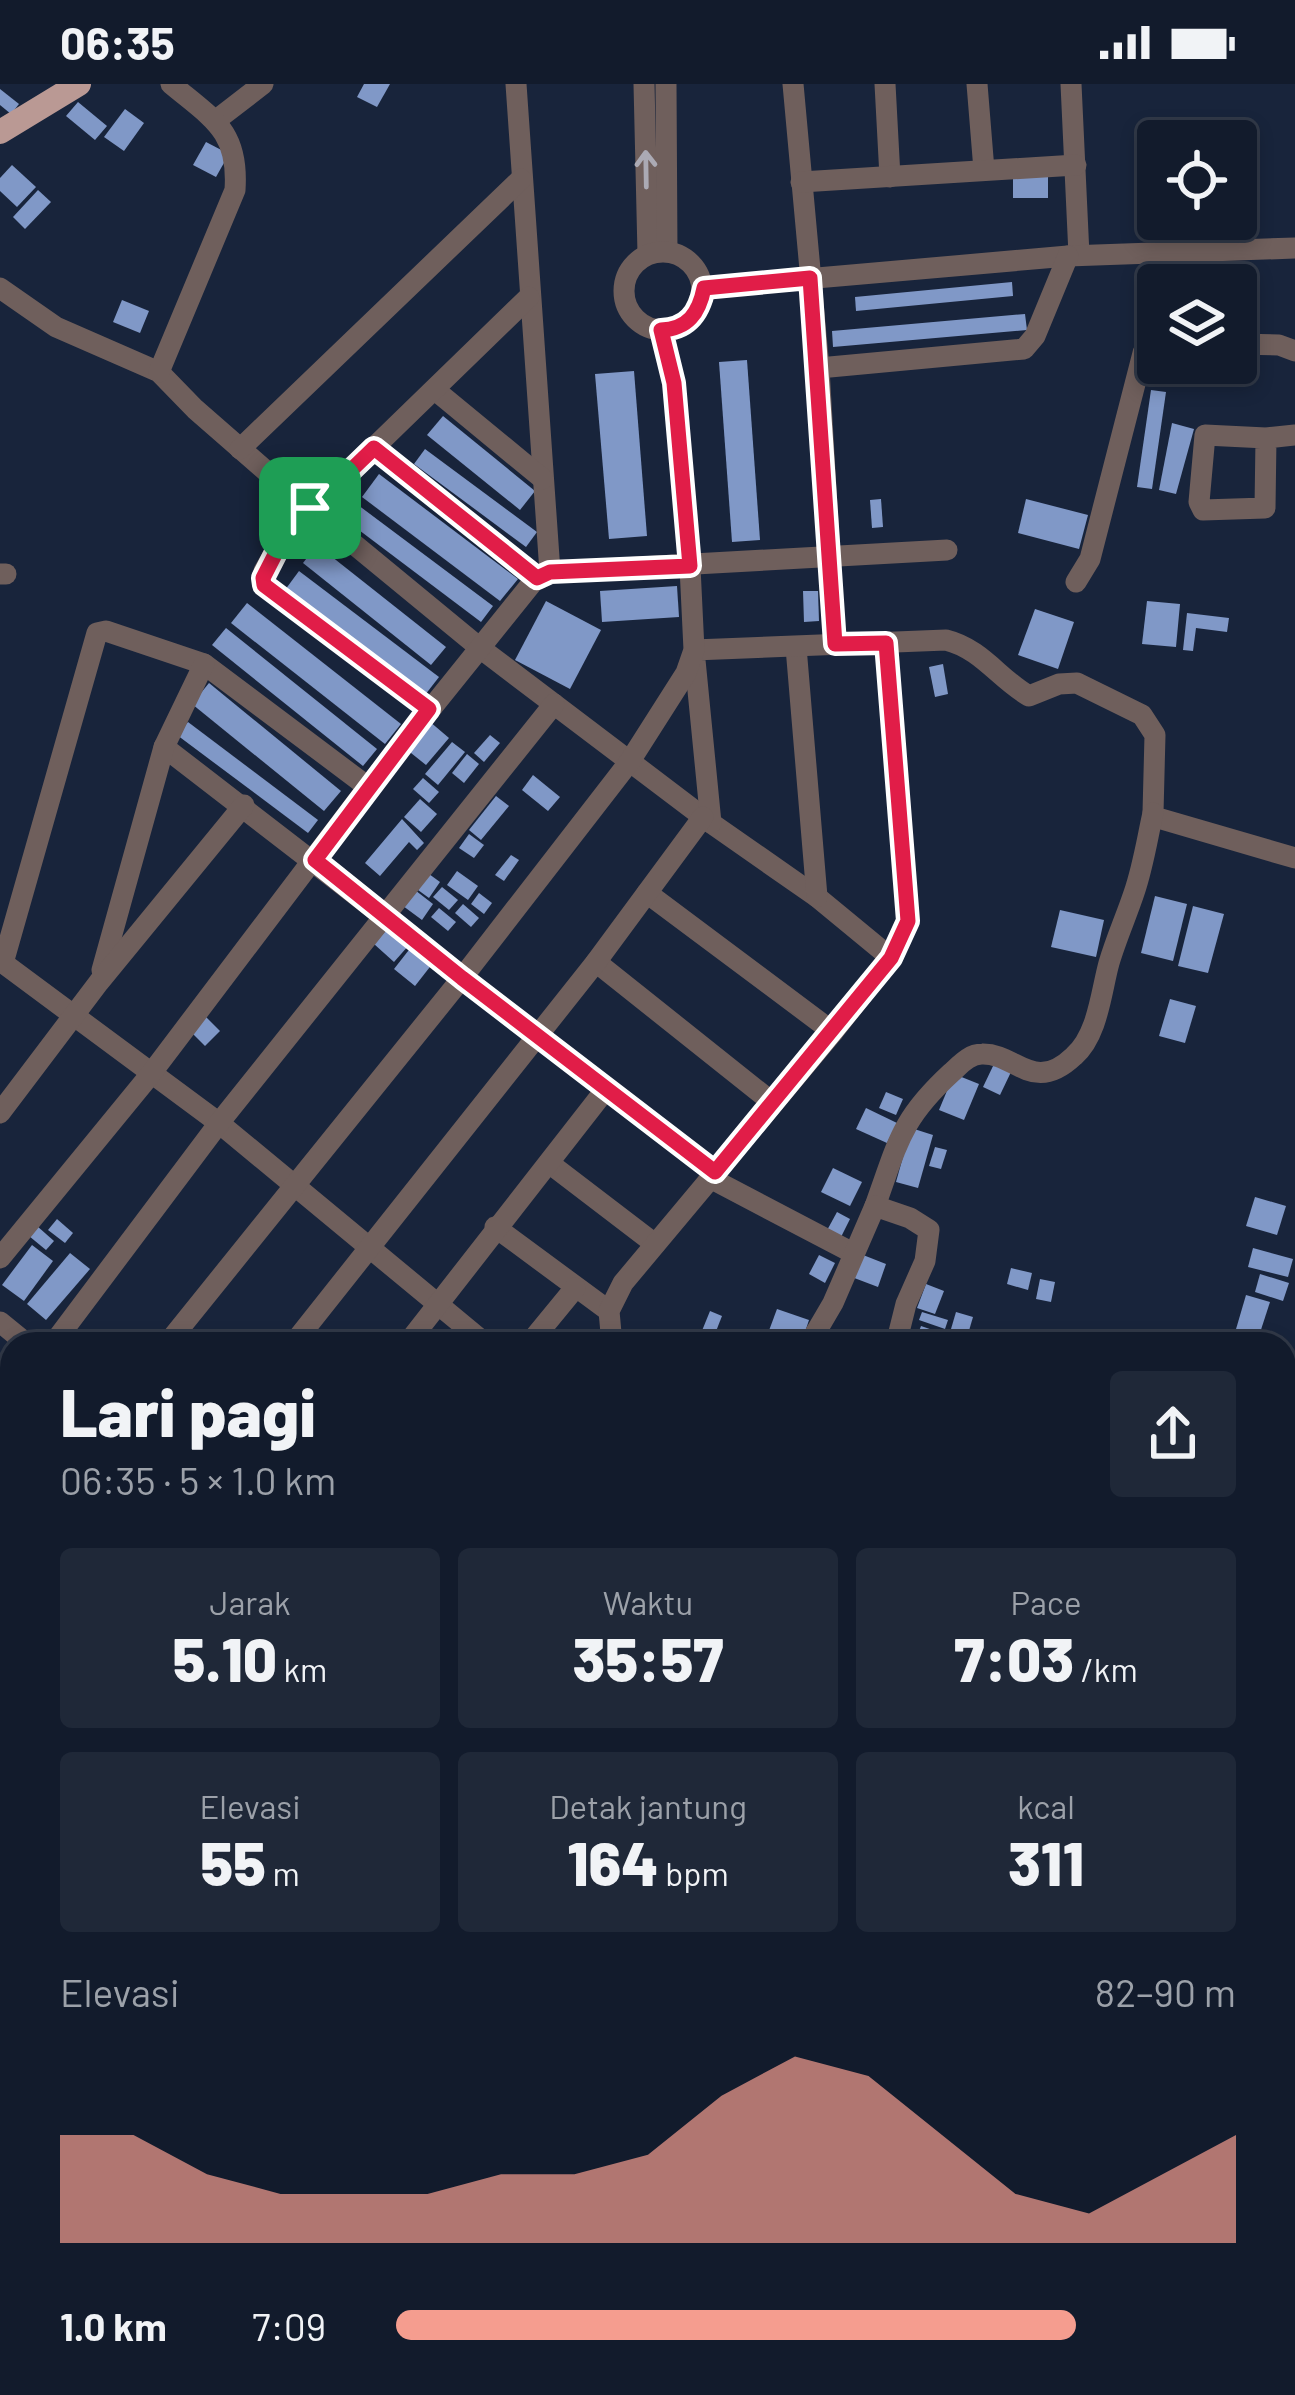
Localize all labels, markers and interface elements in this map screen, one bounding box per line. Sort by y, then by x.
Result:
text: 06:35 [60,15,175,69]
map controls [1137,120,1257,384]
button: locate [1137,120,1257,240]
one-way arrow [634,150,657,189]
button: layers [1137,264,1257,384]
pin [259,457,361,559]
icon: arrive [277,475,343,541]
text: Lari pagi [60,1371,316,1450]
button: share [1110,1371,1236,1497]
text: 06:35 · 5 × 1.0 km [60,1456,336,1503]
text: Jarak [209,1582,291,1622]
text: Waktu [603,1582,693,1622]
text: Pace [1011,1582,1081,1622]
text: 5.10 [173,1622,277,1694]
text: 35:57 [572,1622,724,1694]
text: 7:03 [954,1622,1074,1694]
text: km [277,1649,327,1689]
text: /km [1074,1649,1138,1689]
text: Elevasi [199,1786,301,1826]
text: Detak jantung [549,1786,747,1826]
text: kcal [1017,1786,1075,1826]
text: 55 [200,1826,266,1898]
text: 164 [567,1826,659,1898]
text: 311 [1008,1826,1084,1898]
text: m [266,1853,300,1893]
text: bpm [659,1853,729,1893]
text: Elevasi [60,1968,180,2015]
text: 82–90 m [1095,1968,1236,2015]
text: 1.0 km [60,2302,167,2349]
text: 7:09 [252,2302,326,2349]

